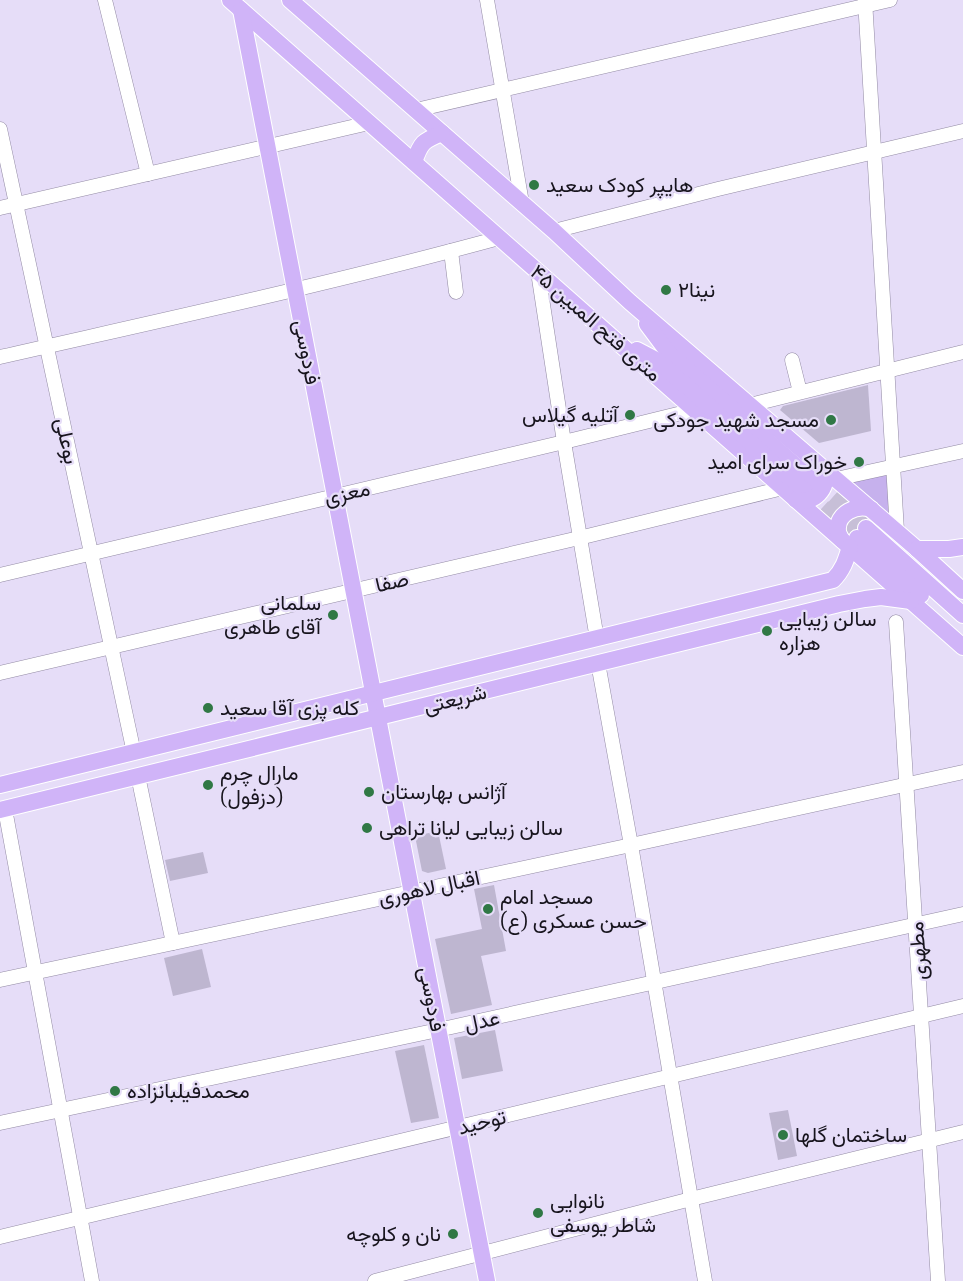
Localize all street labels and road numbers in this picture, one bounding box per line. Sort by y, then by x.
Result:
street label: ۴۵ متری فتح المبین [524,258,668,388]
street label: فردوسی [288,317,327,387]
street label: بوعلی [49,415,86,467]
street label: معزی [321,474,372,511]
street label: صفا [373,565,411,596]
street label: شریعتی [420,678,489,719]
street label: اقبال لاهوری [376,864,482,911]
street label: مطهری [902,921,933,981]
street label: فردوسی [413,964,452,1034]
street label: عدل [462,1004,502,1036]
street label: توحید [455,1103,509,1140]

